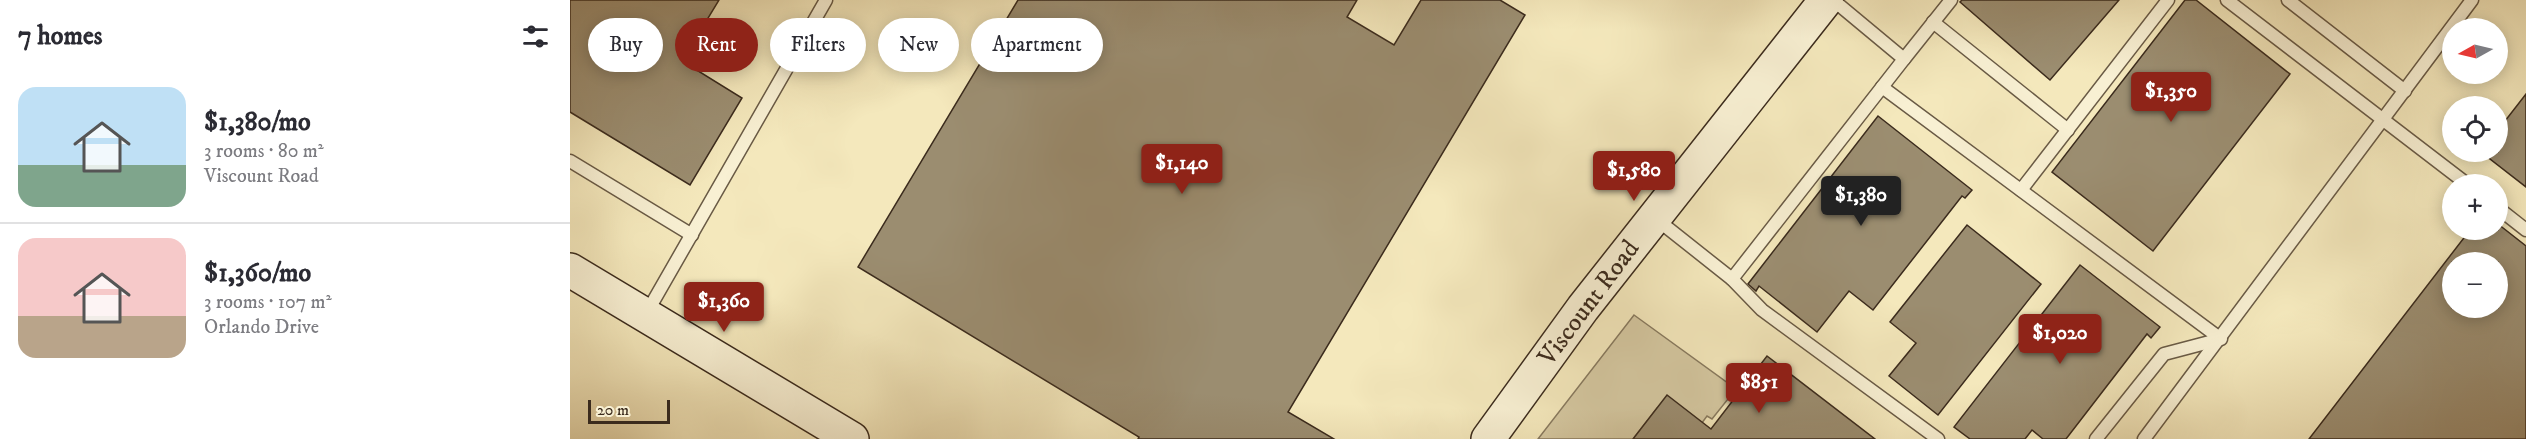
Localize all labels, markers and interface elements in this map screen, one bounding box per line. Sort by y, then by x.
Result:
chip: Buy [588,18,663,72]
chip: Rent [675,18,758,72]
chip: Filters [770,18,866,72]
chip: New [878,18,959,72]
chip: Apartment [971,18,1103,72]
north arrow [2442,18,2508,84]
map controls [2442,18,2508,318]
text: 7 homes [18,20,102,53]
icon: filters [519,20,552,53]
pin: $1,350 [2122,72,2220,123]
text: $1,350 [2145,79,2197,104]
button: locate [2442,96,2508,162]
text: $1,380/mo [204,106,311,139]
icon: home [66,111,138,183]
text: 3 rooms · 80 m² [204,139,324,164]
pin: $1,140 [1133,144,1231,195]
text: $1,140 [1155,151,1209,176]
pin: $1,580 [1585,151,1683,202]
text: $1,580 [1607,158,1661,183]
text: Viscount Road [204,164,319,189]
button: + [2442,174,2508,240]
pin: $1,380 [1812,176,1910,227]
text: $1,380 [1835,183,1887,208]
street label: Viscount Road [1530,233,1647,373]
button: − [2442,252,2508,318]
text: $1,360/mo [204,257,311,290]
icon: home [66,262,138,334]
pin: $1,360 [675,282,773,333]
text: $1,360 [698,289,750,314]
text: 3 rooms · 107 m² [204,290,332,315]
pin: $1,020 [2011,314,2109,365]
text: Orlando Drive [204,315,319,340]
text: $1,020 [2033,321,2088,346]
pin: $851 [1723,363,1795,414]
text: $851 [1740,370,1778,395]
scale bar [588,397,670,424]
text: 20 m [597,400,629,420]

